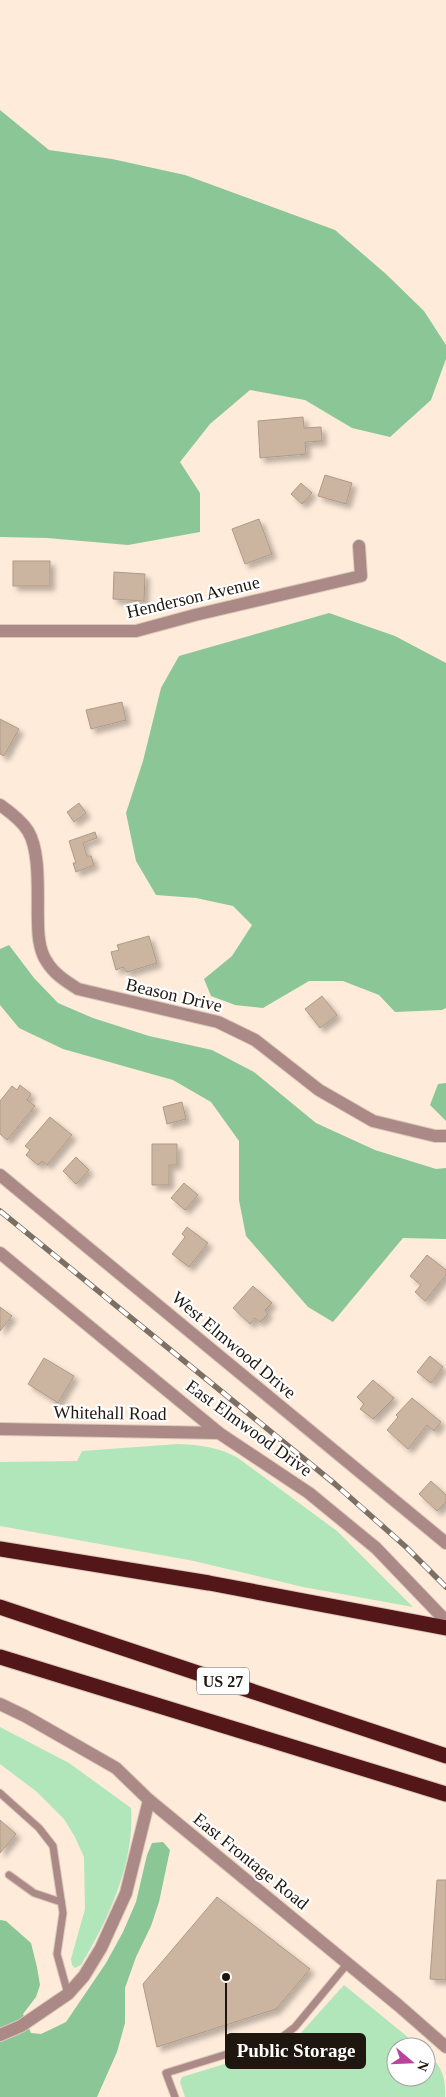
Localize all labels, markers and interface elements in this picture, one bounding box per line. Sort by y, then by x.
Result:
street label: Henderson Avenue [124,572,262,622]
street label: Beason Drive [124,974,224,1016]
street label: West Elmwood Drive [168,1287,300,1403]
street label: East Elmwood Drive [182,1376,316,1480]
street label: Whitehall Road [53,1402,167,1424]
road number: US 27 [197,1668,249,1694]
street label: East Frontage Road [190,1809,312,1913]
callout: Public Storage [226,2034,365,2068]
north arrow [386,2037,436,2087]
text: Public Storage [237,2040,355,2061]
text: N [414,2059,432,2073]

